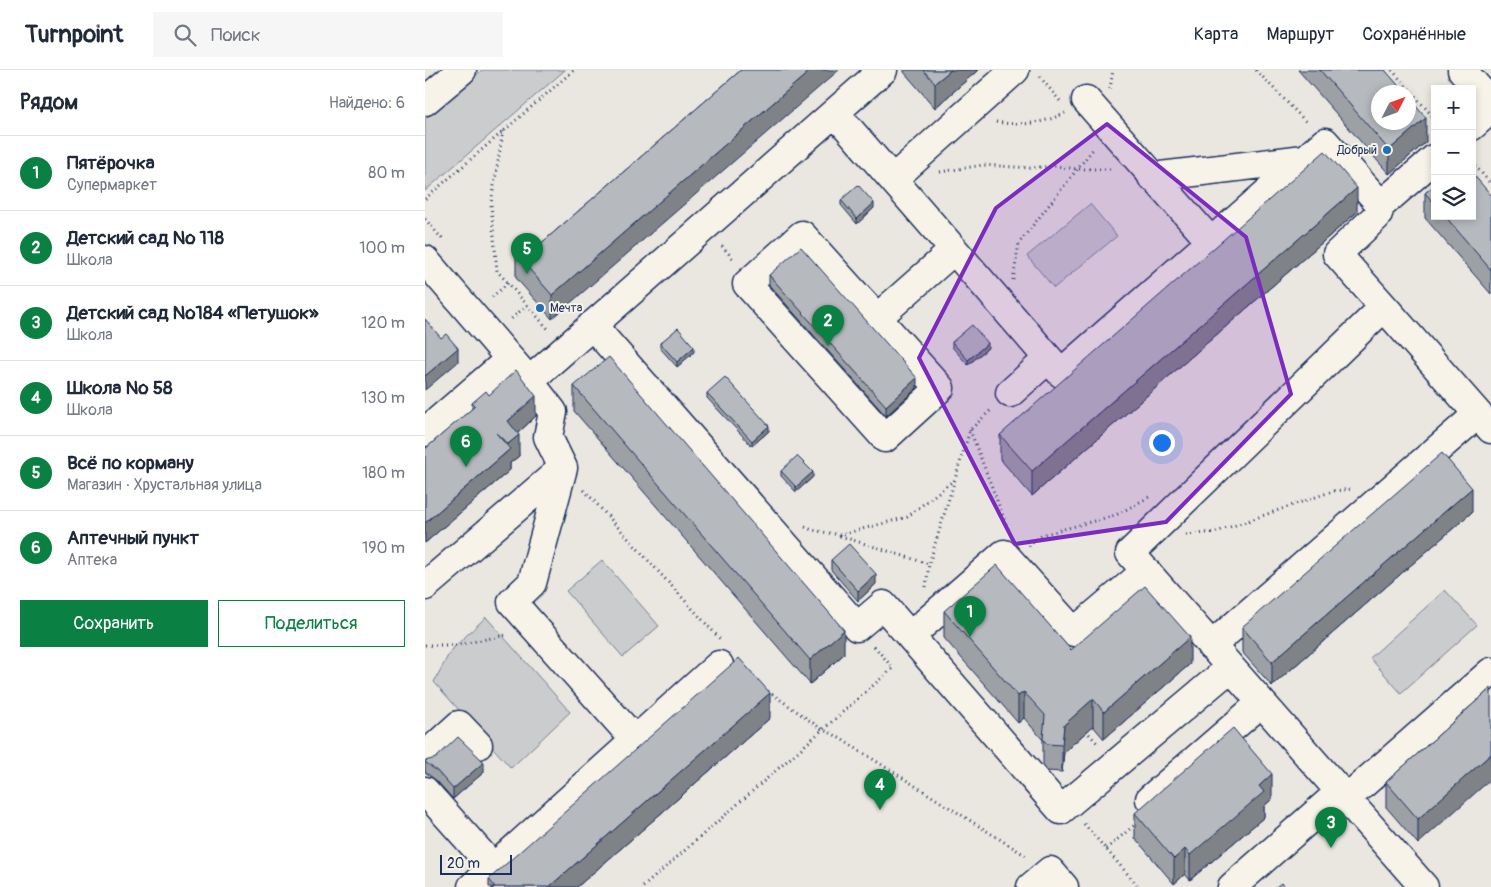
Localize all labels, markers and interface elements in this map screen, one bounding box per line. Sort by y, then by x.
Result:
search box [153,12,503,57]
text: Turnpoint [25,20,123,49]
icon: search [171,21,199,49]
text: Поиск [211,23,261,47]
text: Карта [1194,23,1238,46]
text: Маршрут [1266,23,1334,46]
text: Сохранённые [1362,23,1466,46]
north arrow [1371,85,1416,130]
map controls [1431,85,1476,220]
button: + [1431,85,1476,130]
text: Рядом [20,89,78,116]
text: Найдено: 6 [329,93,405,113]
button: − [1431,130,1476,175]
place label: Добрый [1336,143,1377,158]
marker: Добрый [1381,144,1393,156]
text: Пятёрочка [67,151,155,175]
text: 1 [33,163,39,183]
text: 80 m [368,163,405,183]
text: Супермаркет [67,175,157,195]
button: layers [1431,175,1476,220]
text: Детский сад № 118 [67,226,224,250]
pin: 5 [511,233,543,274]
text: 2 [32,238,40,258]
text: 100 m [359,238,405,258]
text: Школа [67,250,113,270]
text: Детский сад №184 «Петушок» [67,301,319,325]
place label: Мечта [550,301,583,316]
marker: Мечта [534,302,546,314]
pin: 2 [812,305,844,346]
text: 3 [32,313,40,333]
text: 120 m [361,313,405,333]
text: Школа [67,325,113,345]
text: Школа № 58 [67,376,173,400]
text: 4 [31,388,41,408]
text: 130 m [361,388,405,408]
text: Школа [67,400,113,420]
pin: 6 [450,426,482,467]
your location [1149,430,1175,456]
text: Всё по корману [67,451,194,475]
text: 5 [32,463,40,483]
text: 180 m [362,463,405,483]
text: Магазин · Хрустальная улица [67,475,262,495]
text: Аптечный пункт [67,526,199,550]
text: 6 [31,538,41,558]
text: 190 m [362,538,405,558]
text: Аптека [67,550,117,570]
pin: 1 [954,596,986,637]
button: Сохранить [20,600,208,647]
button: Поделиться [218,600,405,647]
pin: 4 [864,769,896,810]
pin: 3 [1315,807,1347,848]
scale bar [440,852,513,875]
text: 20 m [447,855,480,872]

